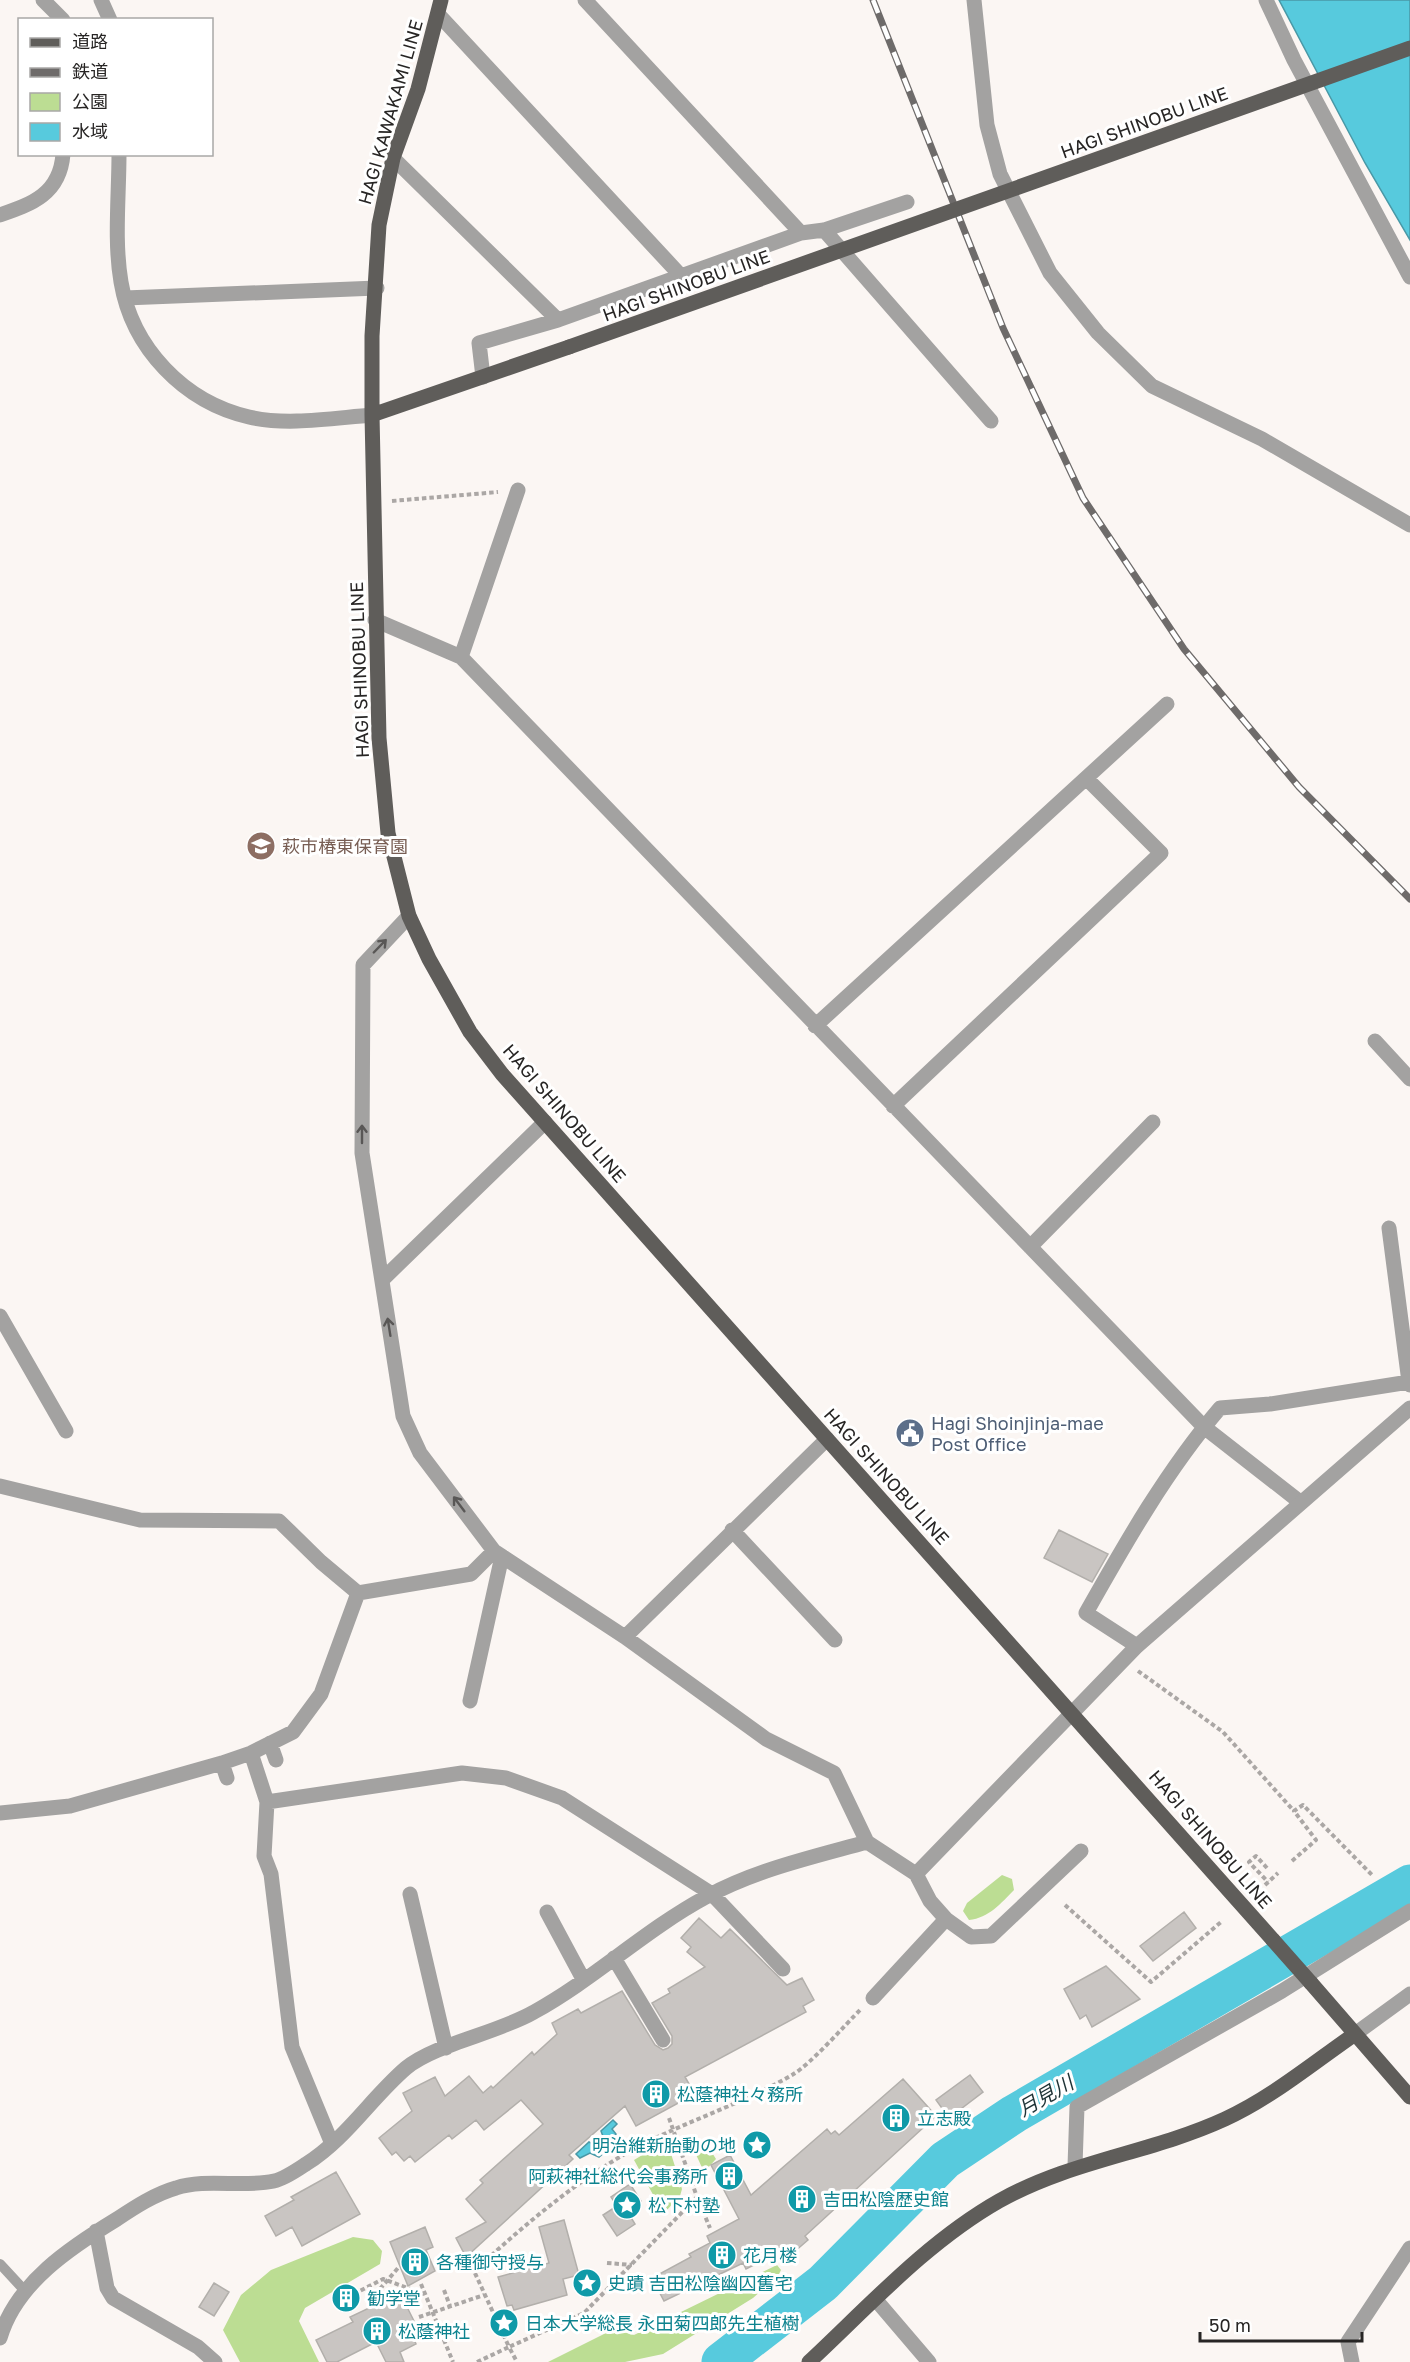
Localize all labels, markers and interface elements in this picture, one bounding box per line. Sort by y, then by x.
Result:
street label: HAGI KAWAKAMI LINE [353,17,427,207]
legend [18,18,213,156]
text: 道路 [72,30,108,52]
text: 鉄道 [72,60,108,82]
street label: HAGI SHINOBU LINE [1057,82,1231,162]
text: 公園 [72,90,108,112]
text: 水域 [72,120,108,142]
street label: HAGI SHINOBU LINE [599,245,773,325]
street label: HAGI SHINOBU LINE [345,581,373,759]
school or university icon: 萩市椿東保育園 [245,830,277,862]
place label: 萩市椿東保育園 [282,835,408,857]
one-way arrow [373,939,388,954]
street label: HAGI SHINOBU LINE [499,1039,631,1187]
one-way arrow [356,1125,368,1145]
one-way arrow [384,1318,395,1338]
street label: HAGI SHINOBU LINE [820,1403,954,1549]
place label: Hagi Shoinjinja-mae Post Office [931,1412,1104,1455]
public building icon: Hagi Shoinjinja-mae Post Office [894,1417,926,1449]
one-way arrow [453,1497,465,1513]
street label: HAGI SHINOBU LINE [1145,1765,1277,1913]
water label: 月見川 [1013,2069,1079,2120]
building icon: 松蔭神社々務所 [640,2078,672,2110]
place label: 松蔭神社々務所 [677,2083,803,2105]
building icon: 立志殿 [880,2102,912,2134]
place label: 立志殿 [917,2107,971,2129]
place icon: 明治維新胎動の地 [741,2129,773,2161]
place label: 明治維新胎動の地 [592,2134,736,2156]
building icon: 阿萩神社総代会事務所 [713,2160,745,2192]
place label: 阿萩神社総代会事務所 [528,2165,708,2187]
building icon: 吉田松陰歴史館 [786,2183,818,2215]
place label: 吉田松陰歴史館 [823,2188,949,2210]
place icon: 松下村塾 [611,2189,643,2221]
place label: 松下村塾 [648,2194,720,2216]
building icon: 花月楼 [706,2239,738,2271]
place label: 花月楼 [743,2244,797,2266]
building icon: 各種御守授与 [399,2246,431,2278]
place label: 各種御守授与 [436,2251,544,2273]
place icon: 史蹟 吉田松陰幽囚舊宅 [571,2267,603,2299]
place label: 史蹟 吉田松陰幽囚舊宅 [608,2272,793,2294]
building icon: 勧学堂 [330,2282,362,2314]
place label: 勧学堂 [367,2287,421,2309]
scale bar [1200,2305,1362,2343]
place icon: 日本大学総長 永田菊四郎先生植樹 [488,2307,520,2339]
place label: 日本大学総長 永田菊四郎先生植樹 [525,2312,800,2334]
text: 50 m [1209,2314,1251,2336]
building icon: 松蔭神社 [361,2315,393,2347]
place label: 松蔭神社 [398,2320,470,2342]

